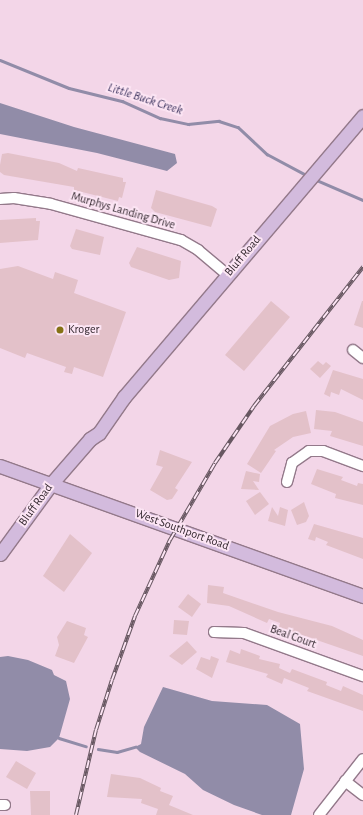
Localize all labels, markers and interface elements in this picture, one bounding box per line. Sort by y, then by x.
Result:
water label: Little Buck Creek [105,81,185,119]
street label: Murphys Landing Drive [69,189,177,233]
street label: Bluff Road [222,233,264,279]
place label: Kroger [68,323,99,337]
marker: Kroger [55,325,65,335]
street label: Bluff Road [16,481,56,529]
street label: West Southport Road [133,506,231,554]
street label: Beal Court [268,622,318,652]

